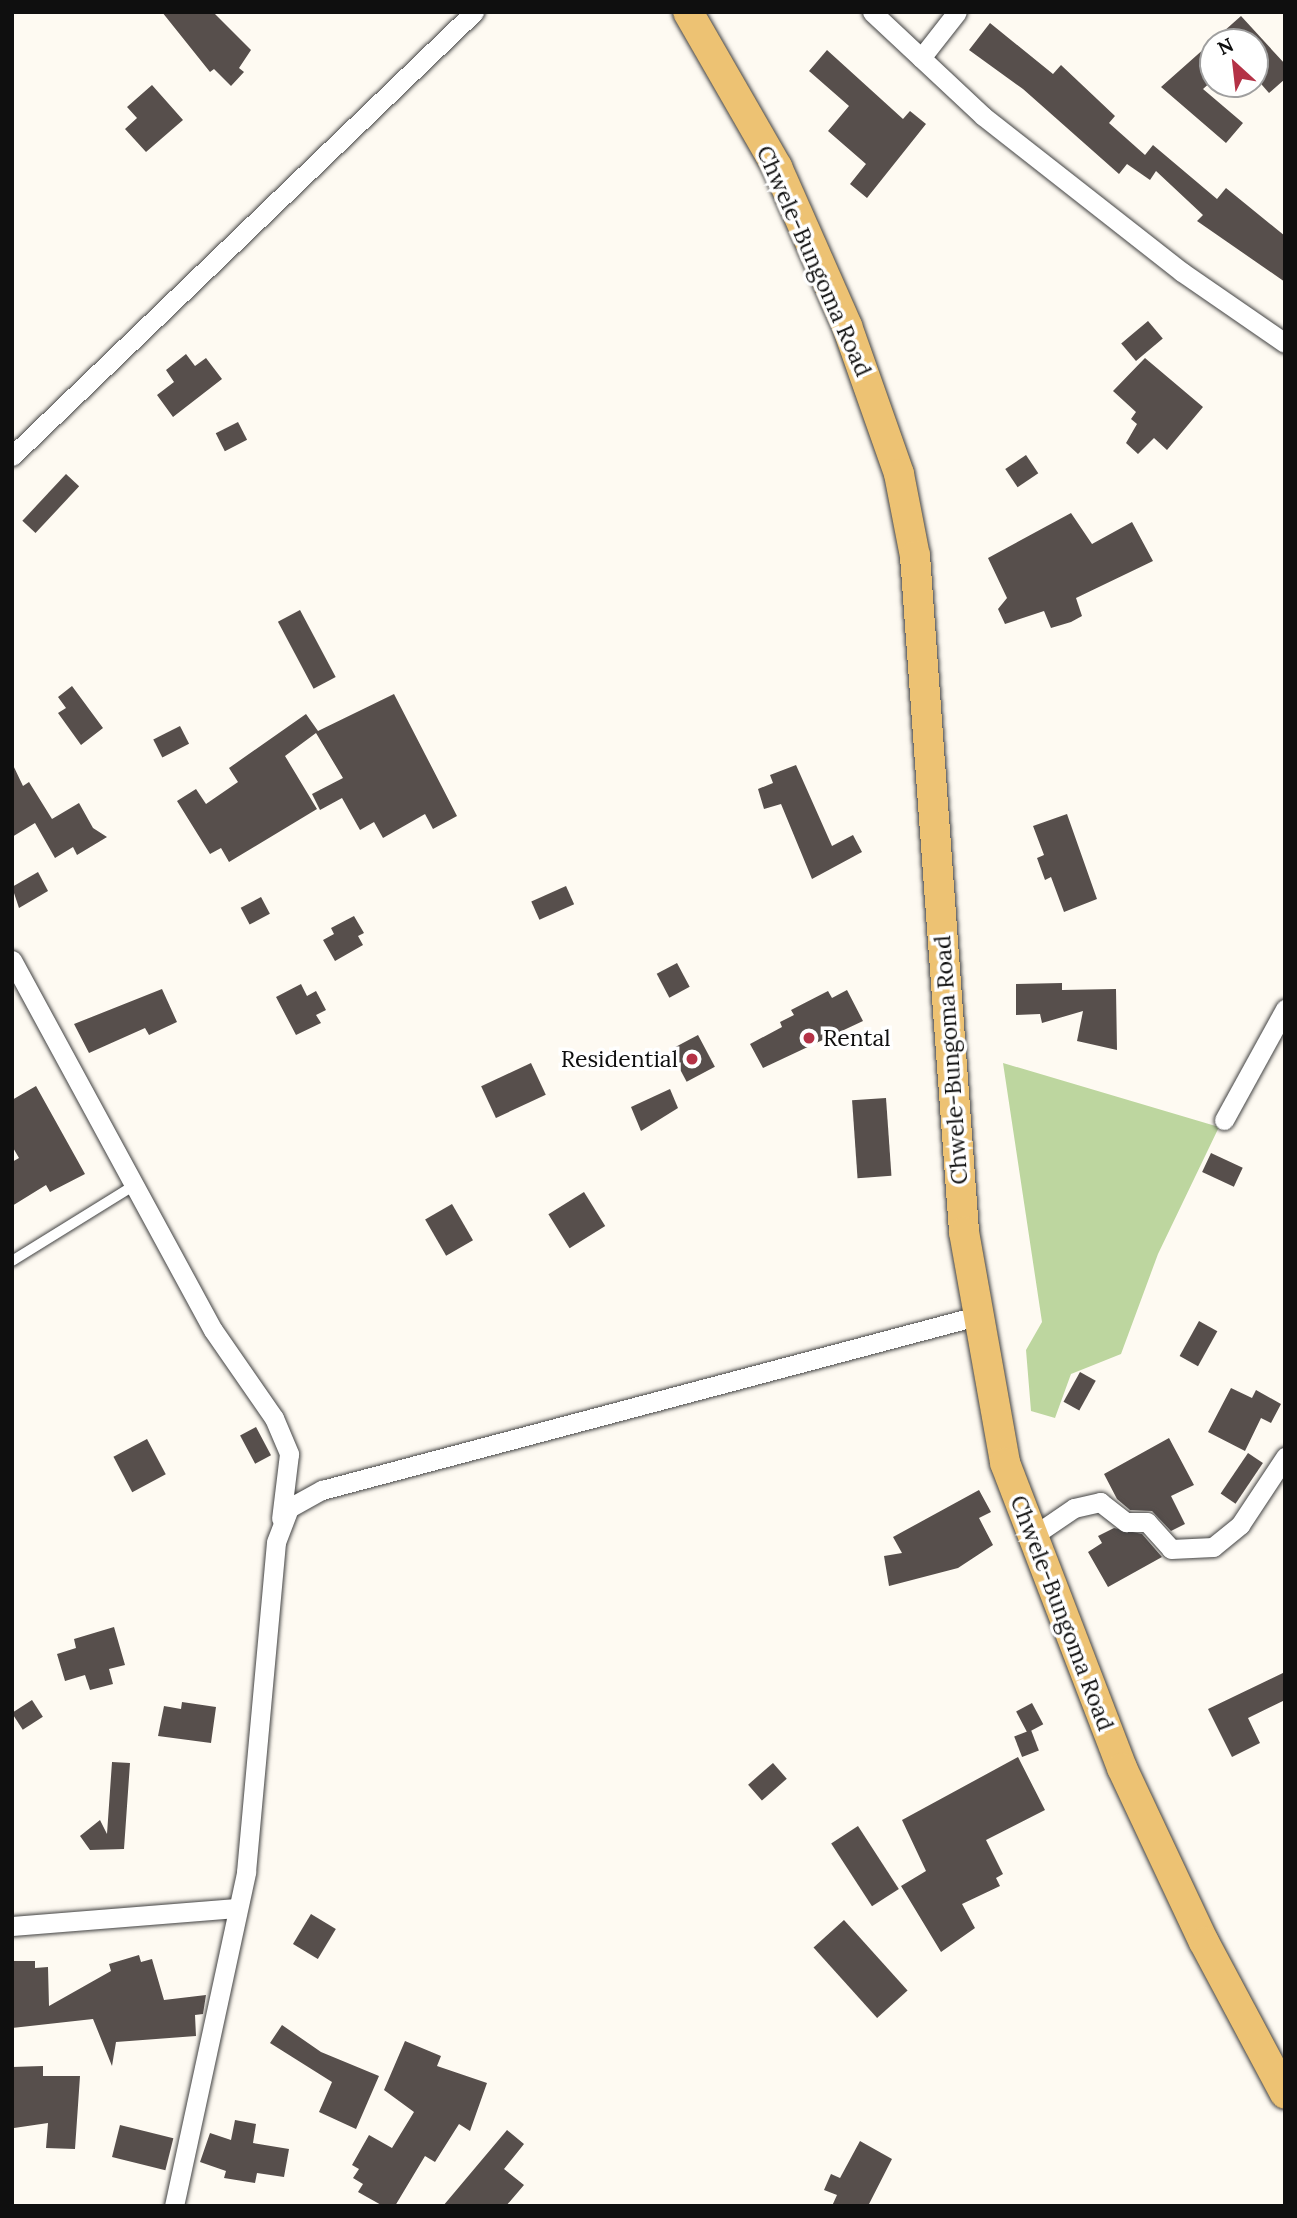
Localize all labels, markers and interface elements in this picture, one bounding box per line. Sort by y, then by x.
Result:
north arrow [1199,28,1269,98]
text: N [1213,32,1237,60]
street label: Chwele-Bungoma Road [751,141,877,381]
street label: Chwele-Bungoma Road [929,934,973,1186]
place label: Rental [823,1024,891,1052]
marker: Rental [801,1030,817,1046]
place label: Residential [561,1045,678,1073]
marker: Residential [684,1051,700,1067]
street label: Chwele-Bungoma Road [1004,1492,1120,1734]

